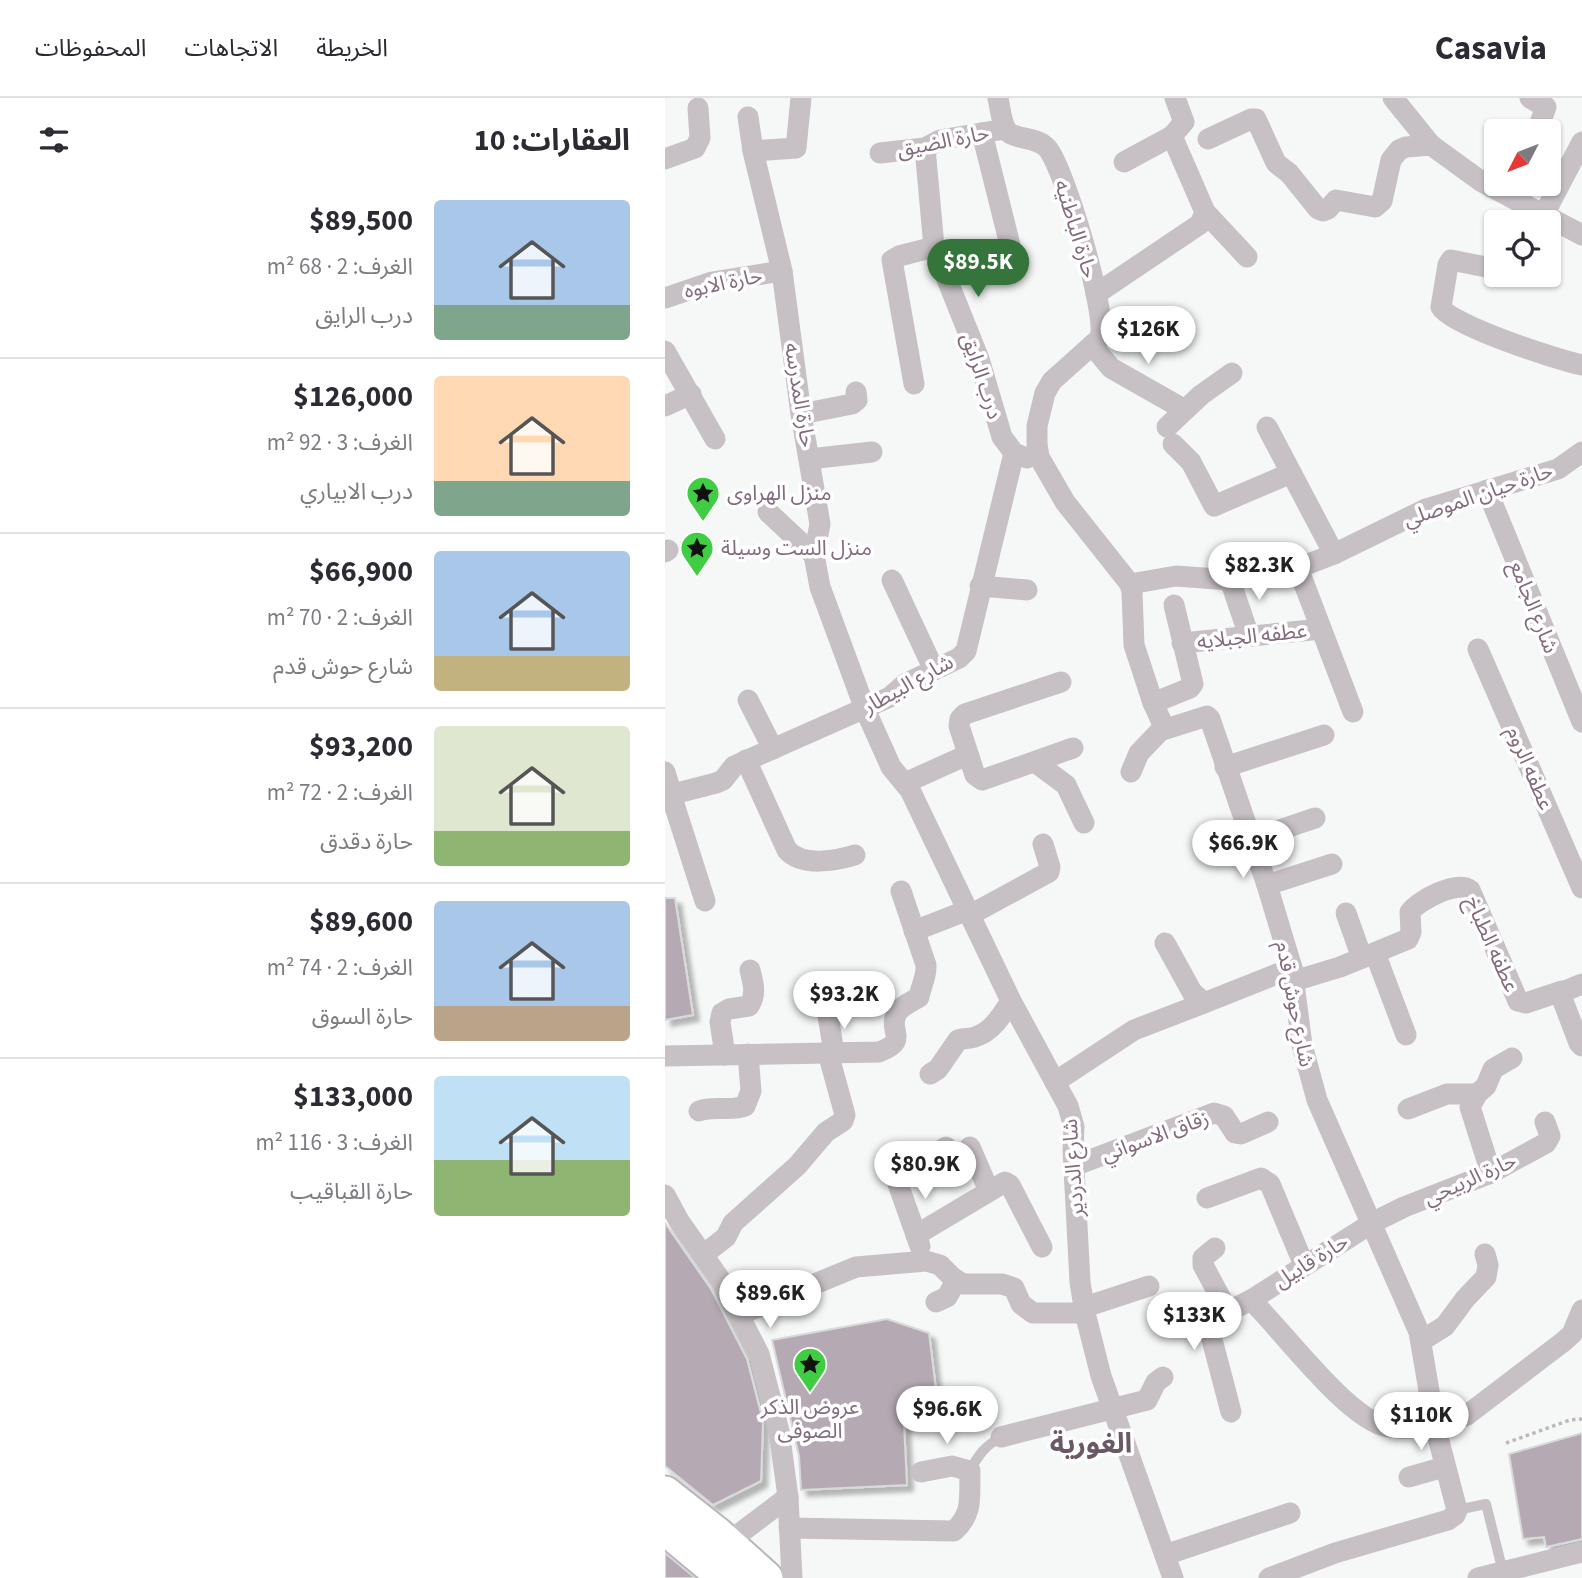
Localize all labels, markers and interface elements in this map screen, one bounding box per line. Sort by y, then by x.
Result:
text: Casavia [1435,25,1547,72]
text: المحفوظات [35,31,146,66]
text: الاتجاهات [184,31,278,66]
text: الخريطة [316,31,388,66]
street label: حارة الضيق [894,117,992,165]
text: العقارات: 10 [474,119,630,162]
north arrow [1484,119,1561,196]
map controls [1484,119,1561,287]
icon: filters [35,121,73,159]
street label: حارة الباطنيه [1047,176,1105,282]
text: $89,500 [309,199,413,242]
button: locate [1484,210,1561,287]
icon: home [490,228,574,312]
pin: $89.5K [921,240,1035,299]
text: $89.5K [943,245,1013,278]
text: الغرف: 2 · 68 m² [267,250,413,283]
street label: حارة الابوه [681,260,765,306]
text: درب الرايق [315,299,413,332]
pin: $126K [1099,306,1197,366]
text: $126K [1117,312,1179,345]
street label: درب الرايق [954,329,1010,423]
street label: حارة المدرسه [777,341,823,449]
text: $126,000 [293,375,413,418]
icon: home [490,404,574,488]
text: الغرف: 3 · 92 m² [267,426,413,459]
street label: حارة حيان الموصلي [1399,455,1557,535]
place icon: منزل الهراوى [684,474,722,523]
text: درب الابياري [300,475,413,508]
place label: منزل الهراوى [727,478,832,508]
place icon: منزل الست وسيلة [678,529,716,578]
place label: منزل الست وسيلة [721,533,872,563]
pin: $82.3K [1202,542,1316,602]
text: $82.3K [1224,548,1294,581]
text: $66,900 [309,550,413,593]
street label: شارع الجامع [1502,556,1566,658]
icon: home [490,579,574,663]
text: الغرف: 2 · 70 m² [267,601,413,634]
street label: عطفه الجبلايه [1196,615,1308,657]
street label: شارع البيطار [856,647,959,722]
text: شارع حوش قدم [273,650,413,683]
street label: عطفه الروم [1498,721,1561,815]
text: $93,200 [309,725,413,768]
icon: home [490,754,574,838]
text: الغرف: 2 · 72 m² [267,776,413,809]
pin: $66.9K [1186,820,1300,880]
text: حارة دقدق [320,825,413,858]
text: $66.9K [1208,826,1278,859]
street label: عطفه الطباخ [1457,891,1527,997]
text: $89,600 [309,900,413,943]
icon: home [490,929,574,1013]
street label: شارع حوش قدم [1267,938,1322,1070]
text: الغرف: 2 · 74 m² [267,951,413,984]
pin: $93.2K [787,972,901,1031]
text: $93.2K [809,977,879,1010]
text: حارة السوق [312,1000,413,1033]
text: $133,000 [293,1075,413,1118]
street label: زقاق الاسواني [1097,1103,1213,1170]
icon: home [490,1104,574,1188]
street label: شارع الدردير [1055,1118,1091,1219]
text: الغرف: 3 · 116 m² [255,1126,413,1159]
pin: $80.9K [868,1142,982,1201]
street label: حارة الربيحي [1419,1145,1521,1214]
text: $80.9K [890,1147,960,1180]
text: حارة القباقيب [290,1175,413,1208]
street label: حارة قابيل [1268,1226,1354,1296]
pin: $89.6K [713,1270,827,1330]
text: $89.6K [735,1276,805,1309]
pin: $133K [1145,1292,1243,1352]
text: $133K [1163,1298,1225,1331]
place icon: عروض الذكر الصوفى [791,1345,829,1394]
pin: $96.6K [890,1386,1004,1446]
place label: عروض الذكر الصوفى [760,1392,859,1446]
text: $96.6K [912,1392,982,1425]
pin: $110K [1372,1392,1470,1452]
text: $110K [1390,1398,1452,1431]
district label: الغورية [1050,1424,1132,1464]

